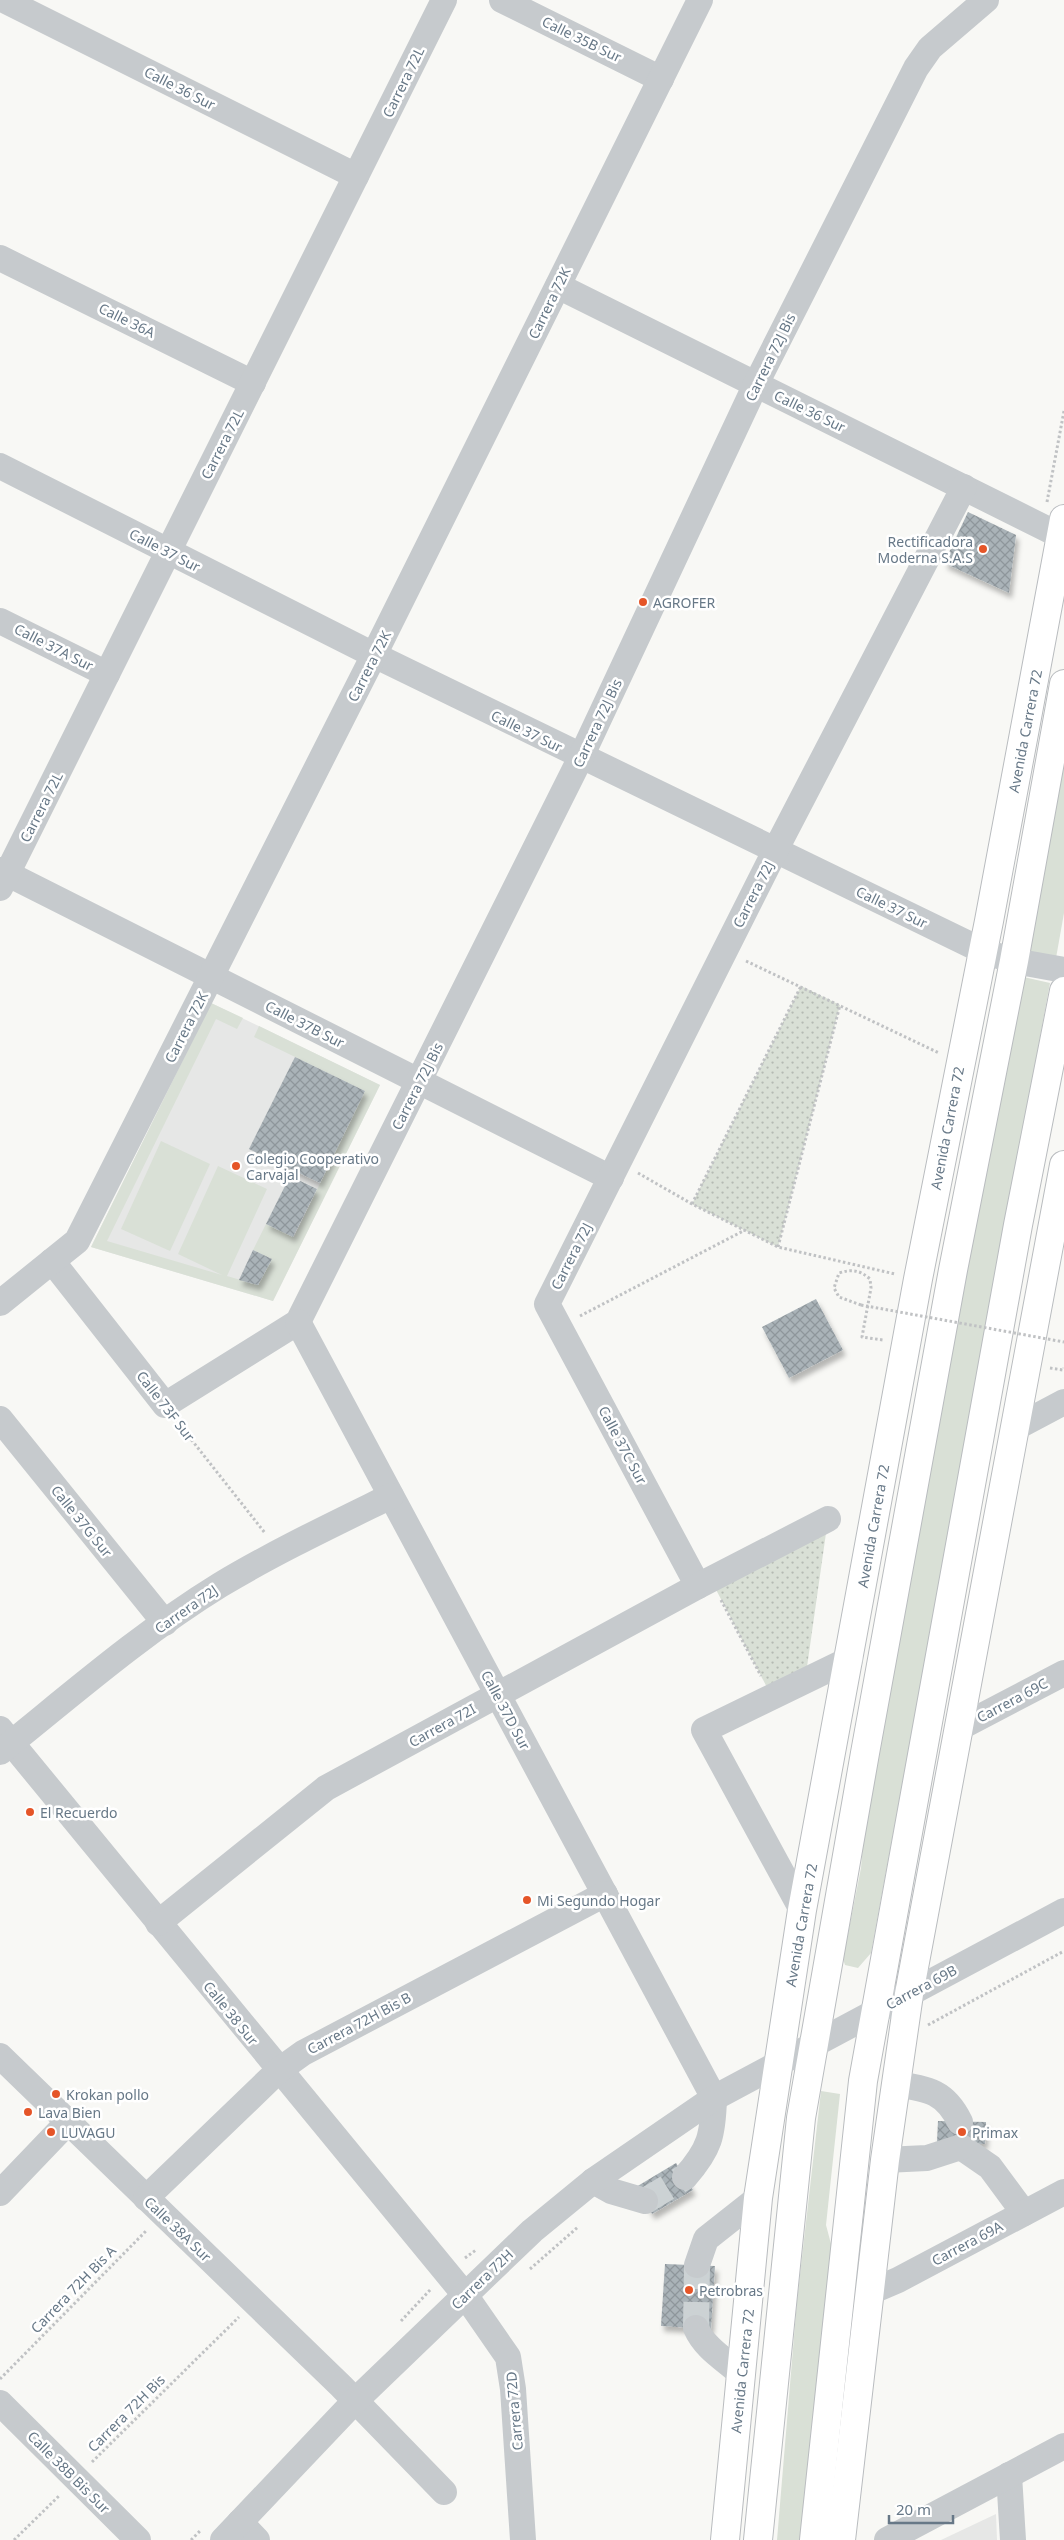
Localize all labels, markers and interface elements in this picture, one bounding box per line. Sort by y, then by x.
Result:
street label: Calle 35B Sur [539,12,625,67]
street label: Carrera 72L [378,44,428,120]
street label: Calle 36 Sur [141,62,219,114]
street label: Carrera 72K [523,264,575,342]
street label: Calle 36A [96,298,158,342]
street label: Carrera 72J Bis [740,310,800,404]
street label: Calle 36 Sur [771,386,849,437]
street label: Carrera 72L [196,406,248,482]
street label: Calle 37 Sur [126,524,204,576]
place label: Rectificadora Moderna S.A.S [878,532,973,567]
marker: Rectificadora Moderna S.A.S [977,543,989,555]
place label: AGROFER [653,593,716,612]
marker: AGROFER [637,596,649,608]
street label: Calle 37A Sur [11,619,97,675]
street label: Carrera 72K [343,627,395,705]
street label: Avenida Carrera 72 [1004,668,1046,794]
street label: Carrera 72J Bis [568,675,626,770]
street label: Calle 37 Sur [488,706,566,757]
street label: Carrera 72L [15,769,67,845]
street label: Carrera 72J [728,857,778,931]
street label: Calle 37 Sur [853,882,931,933]
street label: Carrera 72K [160,988,212,1066]
street label: Calle 37B Sur [262,996,348,1052]
street label: Carrera 72J Bis [387,1039,447,1133]
street label: Avenida Carrera 72 [926,1065,968,1191]
place label: Colegio Cooperativo Carvajal [246,1149,379,1184]
marker: Colegio Cooperativo Carvajal [230,1160,242,1172]
street label: Carrera 72J [546,1219,596,1293]
street label: Calle 73F Sur [132,1367,200,1445]
street label: Calle 37C Sur [594,1403,652,1488]
street label: Avenida Carrera 72 [853,1463,893,1589]
street label: Calle 37G Sur [47,1481,117,1561]
street label: Carrera 72J [151,1580,221,1638]
street label: Calle 37D Sur [477,1667,535,1753]
street label: Carrera 69C [973,1673,1051,1727]
street label: Carrera 72I [405,1699,479,1751]
place label: El Recuerdo [40,1803,118,1822]
marker: El Recuerdo [24,1806,36,1818]
street label: Avenida Carrera 72 [781,1862,821,1988]
place label: Mi Segundo Hogar [537,1891,660,1910]
marker: Mi Segundo Hogar [521,1894,533,1906]
street label: Carrera 69B [882,1960,960,2014]
street label: Calle 38 Sur [199,1977,263,2049]
street label: Carrera 72H Bis B [304,1988,414,2058]
place label: Krokan pollo [66,2085,149,2104]
marker: Krokan pollo [50,2088,62,2100]
place label: Lava Bien [38,2103,101,2122]
marker: Lava Bien [22,2106,34,2118]
place label: LUVAGU [61,2123,115,2142]
place label: Primax [972,2123,1019,2142]
marker: LUVAGU [45,2126,57,2138]
marker: Primax [956,2126,968,2138]
street label: Calle 38A Sur [140,2192,216,2266]
street label: Carrera 69A [928,2216,1006,2270]
street label: Carrera 72H Bis A [26,2241,120,2337]
street label: Carrera 72H [447,2245,517,2313]
place label: Petrobras [699,2281,763,2300]
marker: Petrobras [683,2284,695,2296]
street label: Avenida Carrera 72 [726,2308,758,2434]
street label: Carrera 72H Bis [83,2370,169,2456]
street label: Carrera 72D [501,2371,527,2451]
street label: Calle 38B Bis Sur [24,2427,115,2518]
scale bar [889,2492,953,2524]
text: 20 m [896,2499,931,2519]

